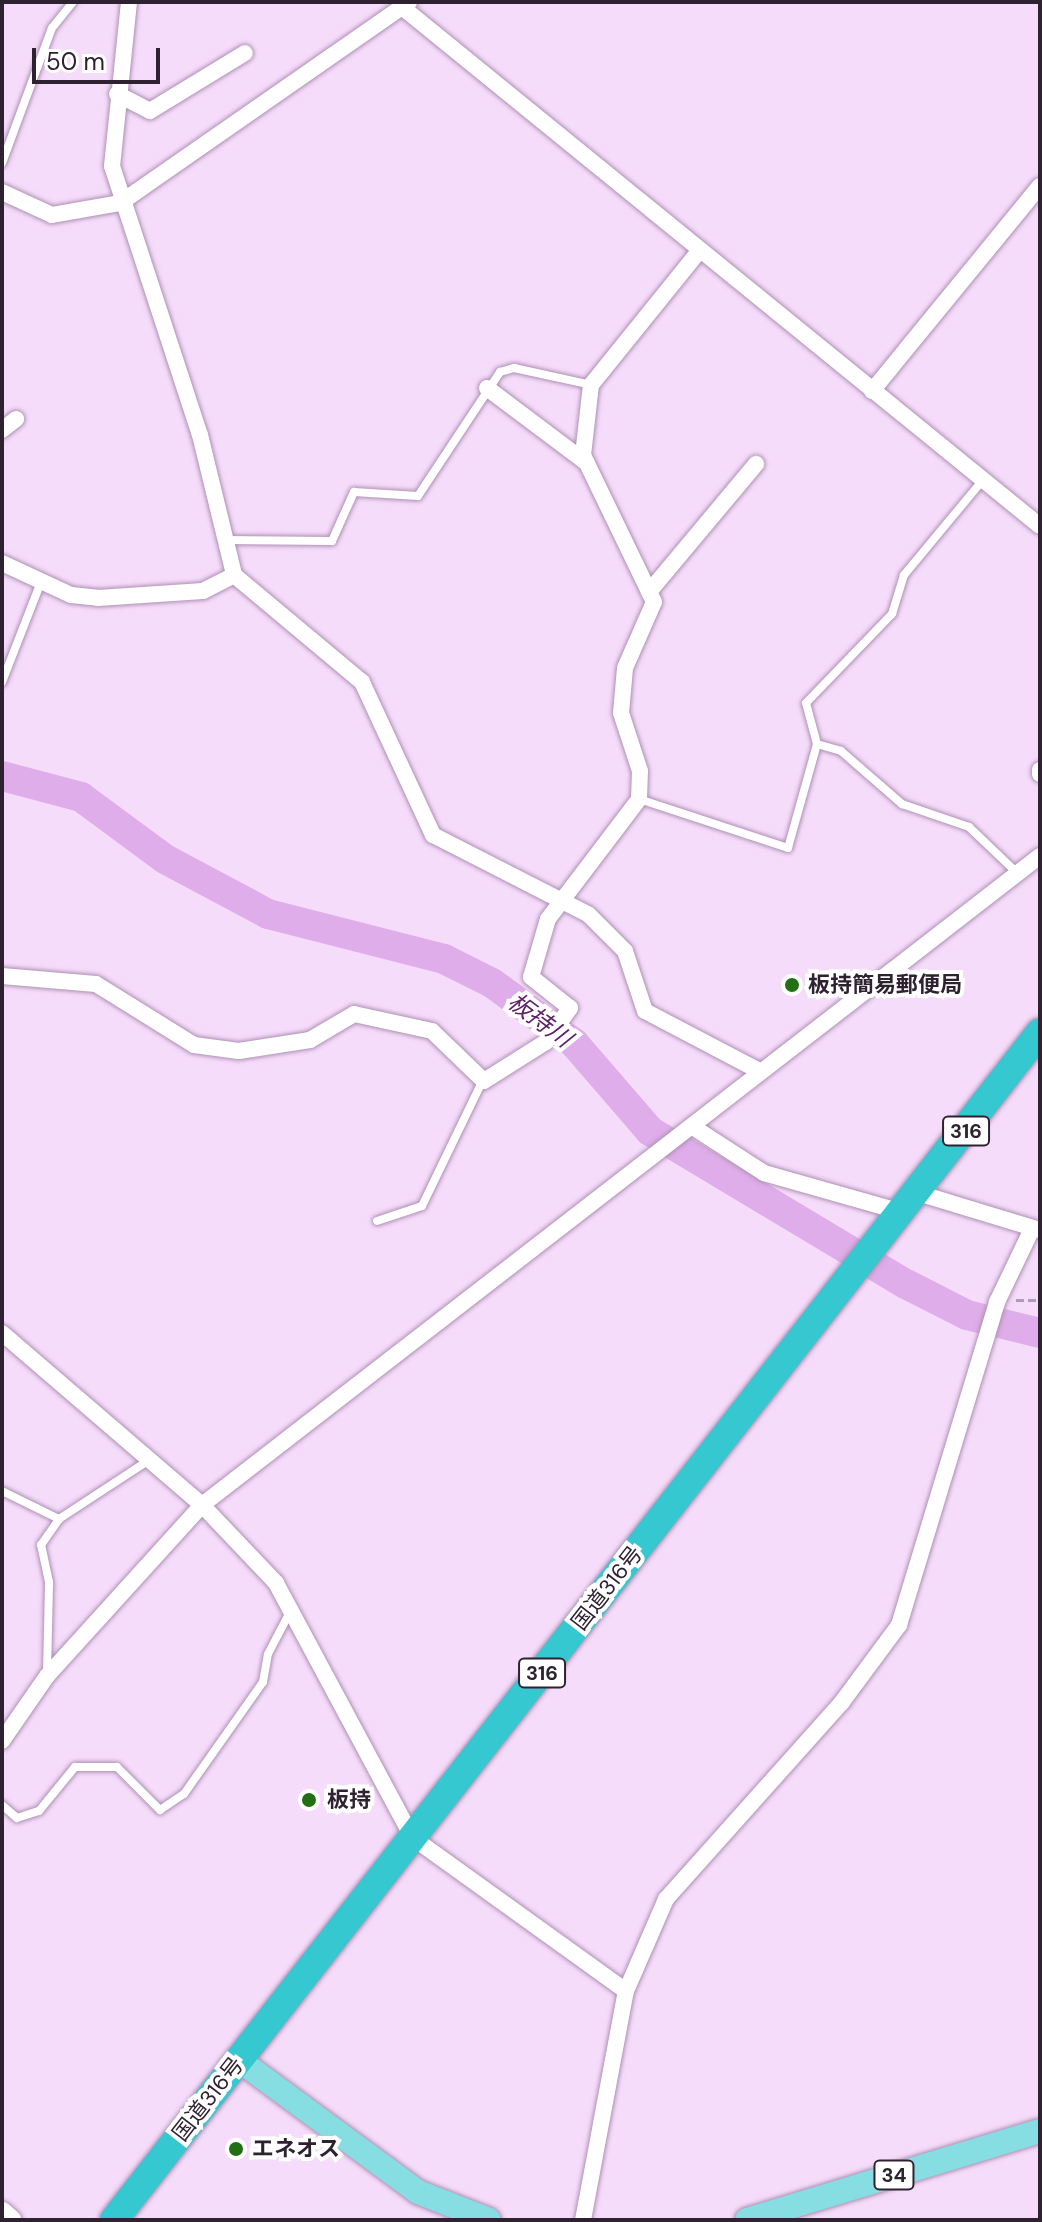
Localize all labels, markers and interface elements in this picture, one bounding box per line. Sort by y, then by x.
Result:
scale bar [36,32,164,82]
text: 50 m [46,46,105,77]
place label: 板持簡易郵便局 [808,972,962,998]
marker: 板持簡易郵便局 [783,976,801,994]
water label: 板持川 [503,987,577,1053]
road number: 316 [942,1115,990,1147]
street label: 国道316号 [566,1541,648,1635]
road number: 316 [518,1657,566,1689]
place label: 板持 [327,1787,371,1813]
marker: 板持 [298,1789,320,1811]
street label: 国道316号 [167,2052,249,2146]
place label: エネオス [252,2136,340,2162]
marker: エネオス [227,2140,245,2158]
road number: 34 [872,2159,916,2191]

